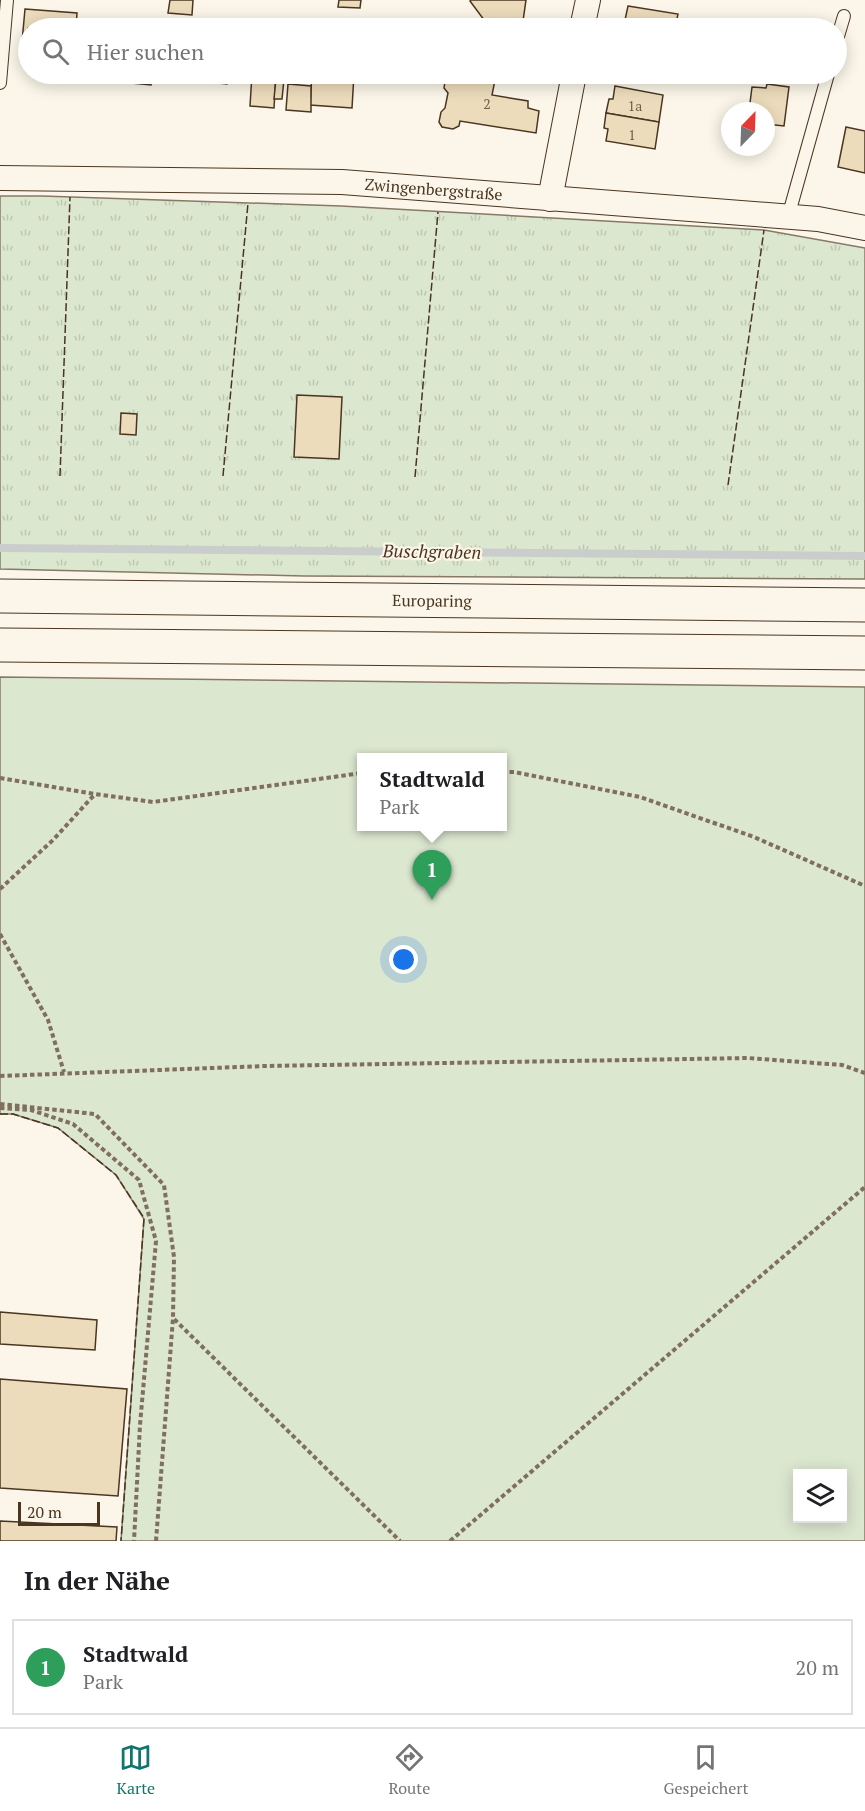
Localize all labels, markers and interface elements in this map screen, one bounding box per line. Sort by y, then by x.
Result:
search box [18,18,847,84]
icon: search [39,35,72,68]
text: Hier suchen [87,37,204,66]
house number: 2 [483,94,491,113]
house number: 1a [628,96,642,115]
north arrow [721,102,775,156]
house number: 1 [628,125,636,144]
street label: Zwingenbergstraße [364,173,503,205]
water label: Buschgraben [382,538,482,564]
street label: Europaring [392,589,472,612]
popup [357,753,507,831]
text: Stadtwald [379,764,485,793]
text: Park [379,793,419,820]
pin: 1 [412,850,452,900]
your location [389,945,418,974]
map controls [793,1469,847,1523]
button: layers [793,1469,847,1523]
scale bar [18,1499,100,1526]
text: 20 m [27,1501,62,1523]
text: In der Nähe [24,1563,170,1597]
text: Stadtwald [83,1639,188,1668]
text: 1 [40,1654,51,1681]
text: 20 m [796,1654,839,1681]
text: Park [83,1668,123,1695]
tab: Karte [117,1741,155,1799]
tab: Route [388,1741,430,1799]
tab: Gespeichert [664,1741,748,1799]

